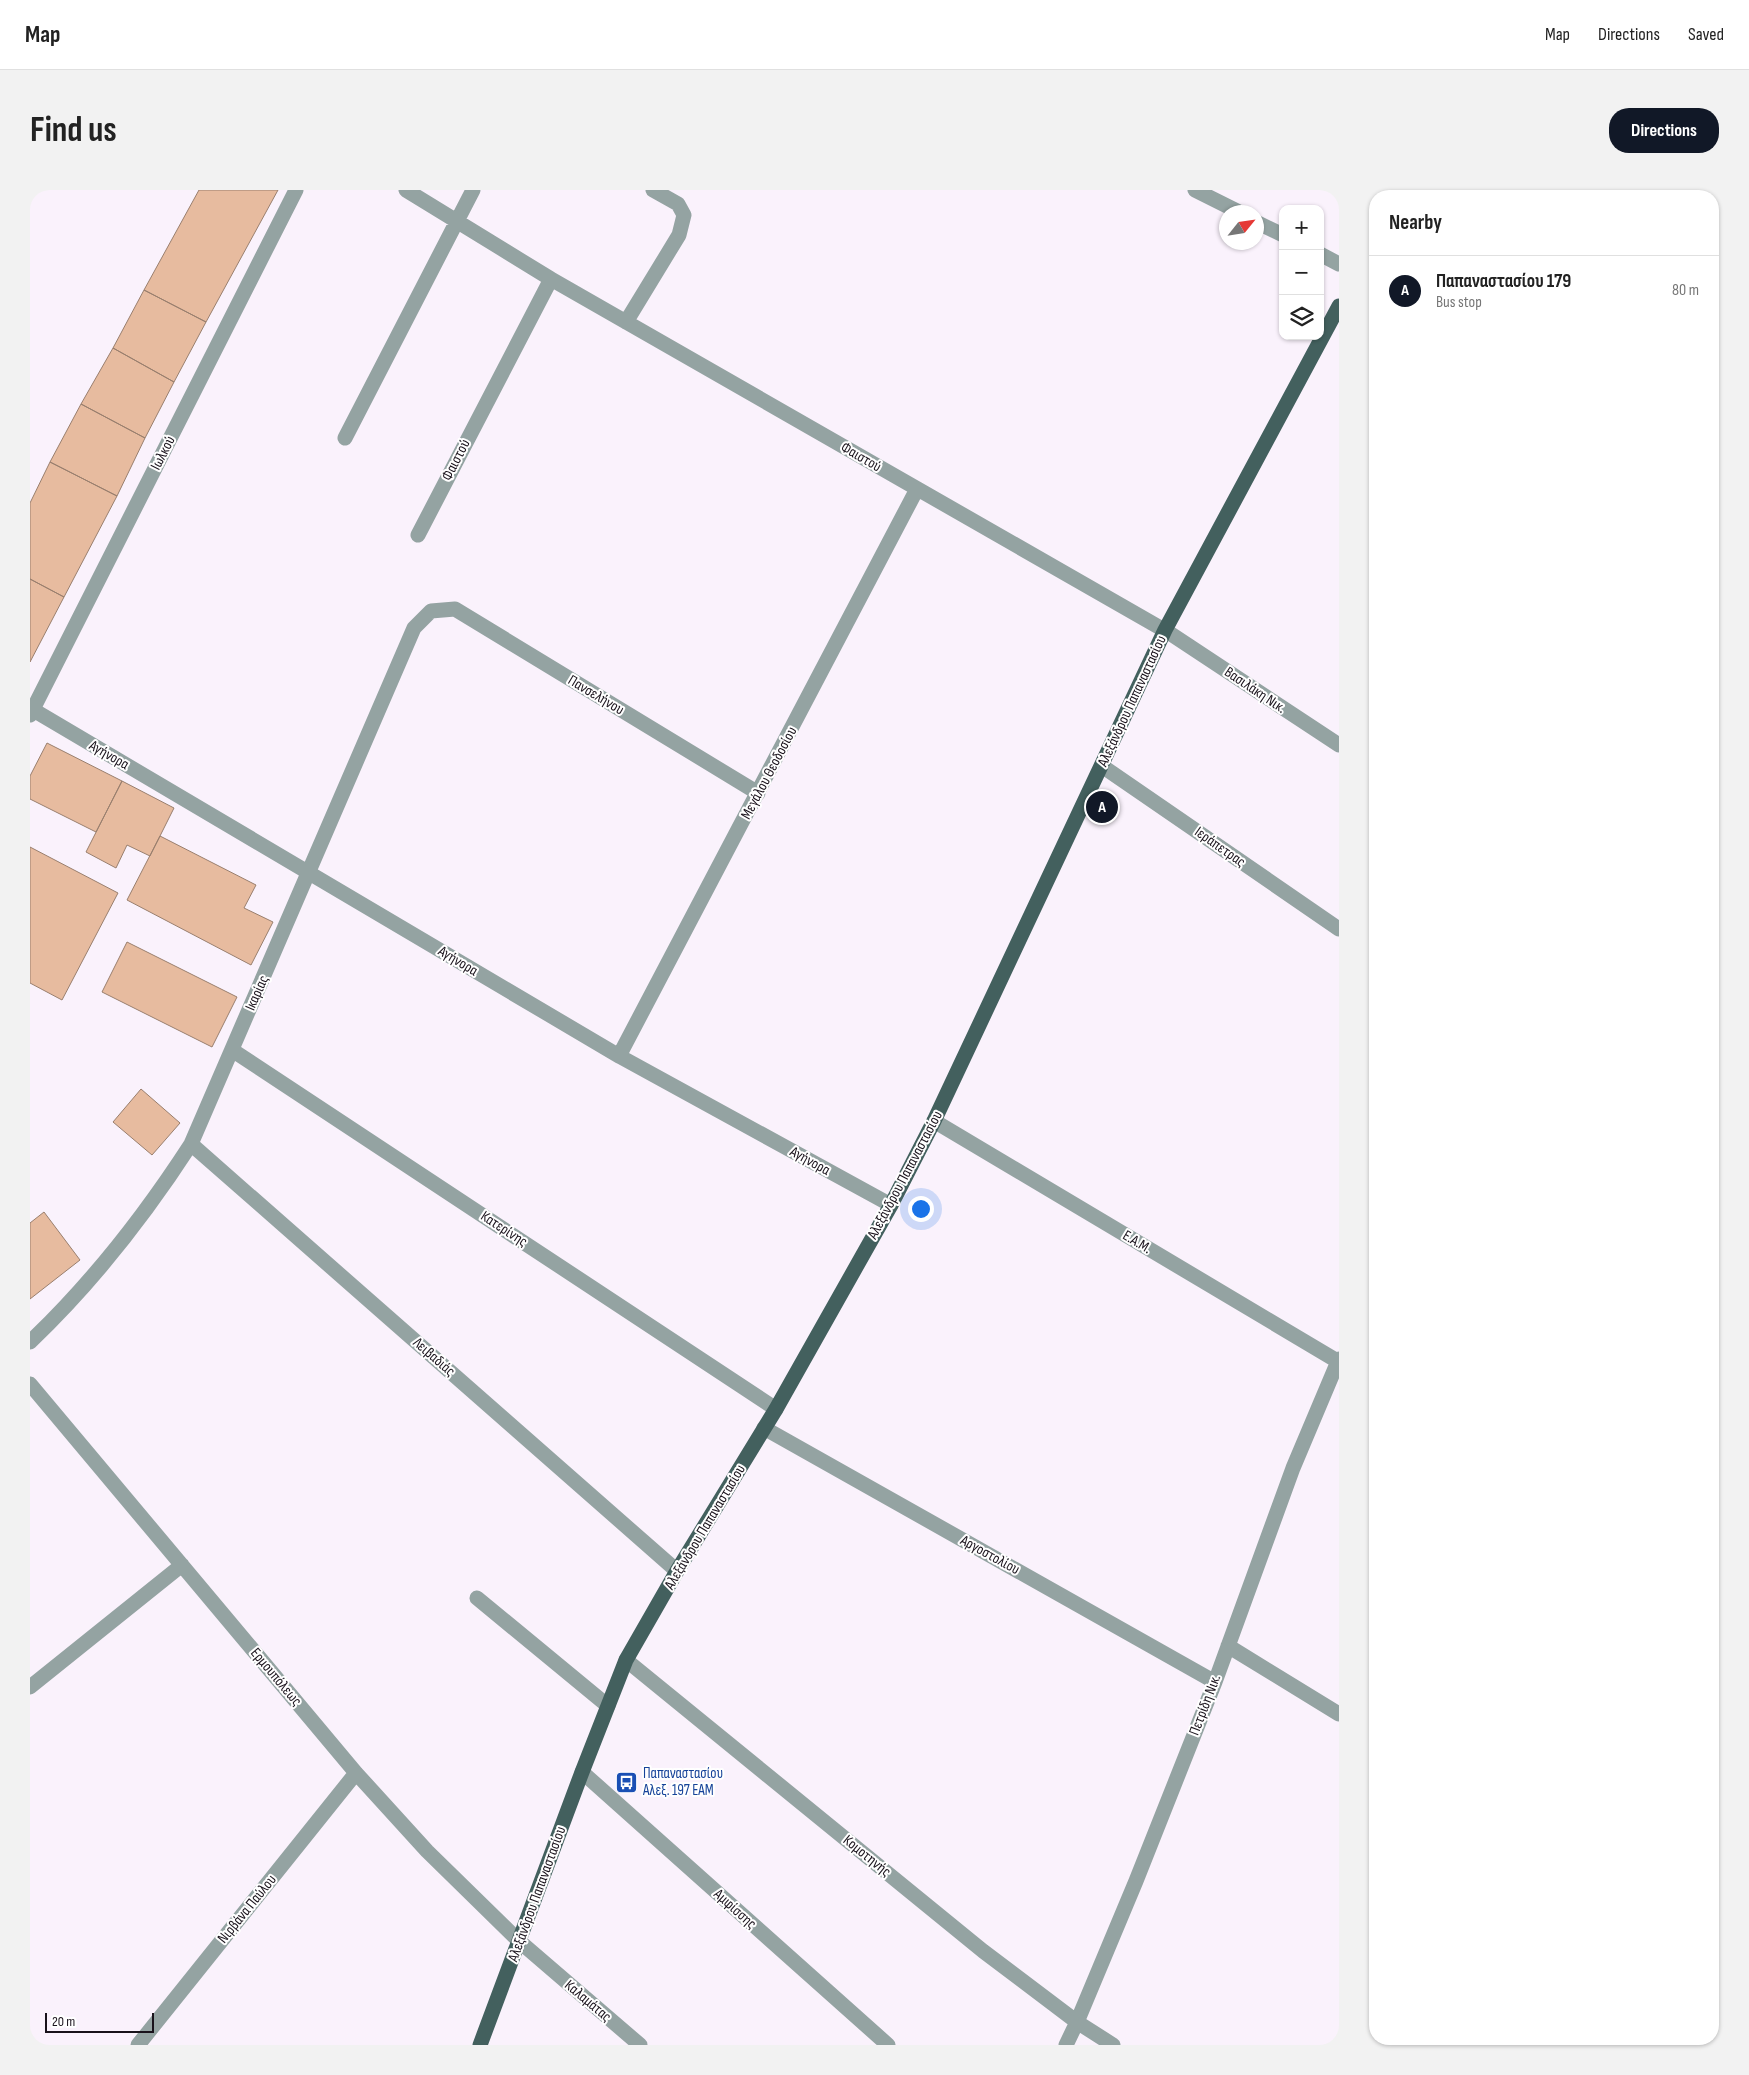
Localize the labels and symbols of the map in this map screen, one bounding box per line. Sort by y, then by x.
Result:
north arrow [1219,205,1264,250]
street label: Ιωλκού [146,433,180,473]
street label: Φαιστού [438,436,474,484]
street label: Φαιστού [837,438,885,476]
street label: Αλεξάνδρου Παπαναστασίου [1093,632,1171,771]
street label: Βασιλάκη Νικ. [1221,663,1289,718]
street label: Πανσελήνου [564,671,628,719]
street label: Μεγάλου Θεοδοσίου [737,723,801,823]
street label: Αγήνορα [85,736,133,774]
pin: A [1086,788,1118,826]
street label: Ιεράπετρας [1191,823,1249,871]
street label: Αγήνορα [434,941,482,981]
street label: Ικαρίας [241,972,273,1014]
street label: Αλεξάνδρου Παπαναστασίου [863,1108,947,1243]
street label: Αγήνορα [786,1142,834,1180]
your location [908,1196,934,1222]
street label: Κατερίνης [477,1207,531,1251]
street label: Ε.Α.Μ. [1119,1226,1155,1258]
street label: Λειβαδιάς [408,1333,459,1381]
street label: Αλεξάνδρου Παπαναστασίου [660,1461,750,1594]
street label: Αργοστολίου [956,1530,1023,1579]
street label: Ερμουπόλεως [246,1644,306,1710]
street label: Πετρίδη Νικ. [1185,1672,1225,1738]
place label: Παπαναστασίου Αλεξ. 197 ΕΑΜ [642,1764,723,1800]
bus stop icon: Παπαναστασίου Αλεξ. 197 ΕΑΜ [615,1770,639,1794]
street label: Αλεξάνδρου Παπαναστασίου [503,1824,570,1965]
street label: Κομοτηνής [839,1831,895,1881]
street label: Νιρβάνα Παύλου [213,1871,281,1947]
street label: Αμφίσσης [709,1884,760,1933]
street label: Καλαμάτας [561,1976,615,2026]
scale bar [45,2010,154,2033]

